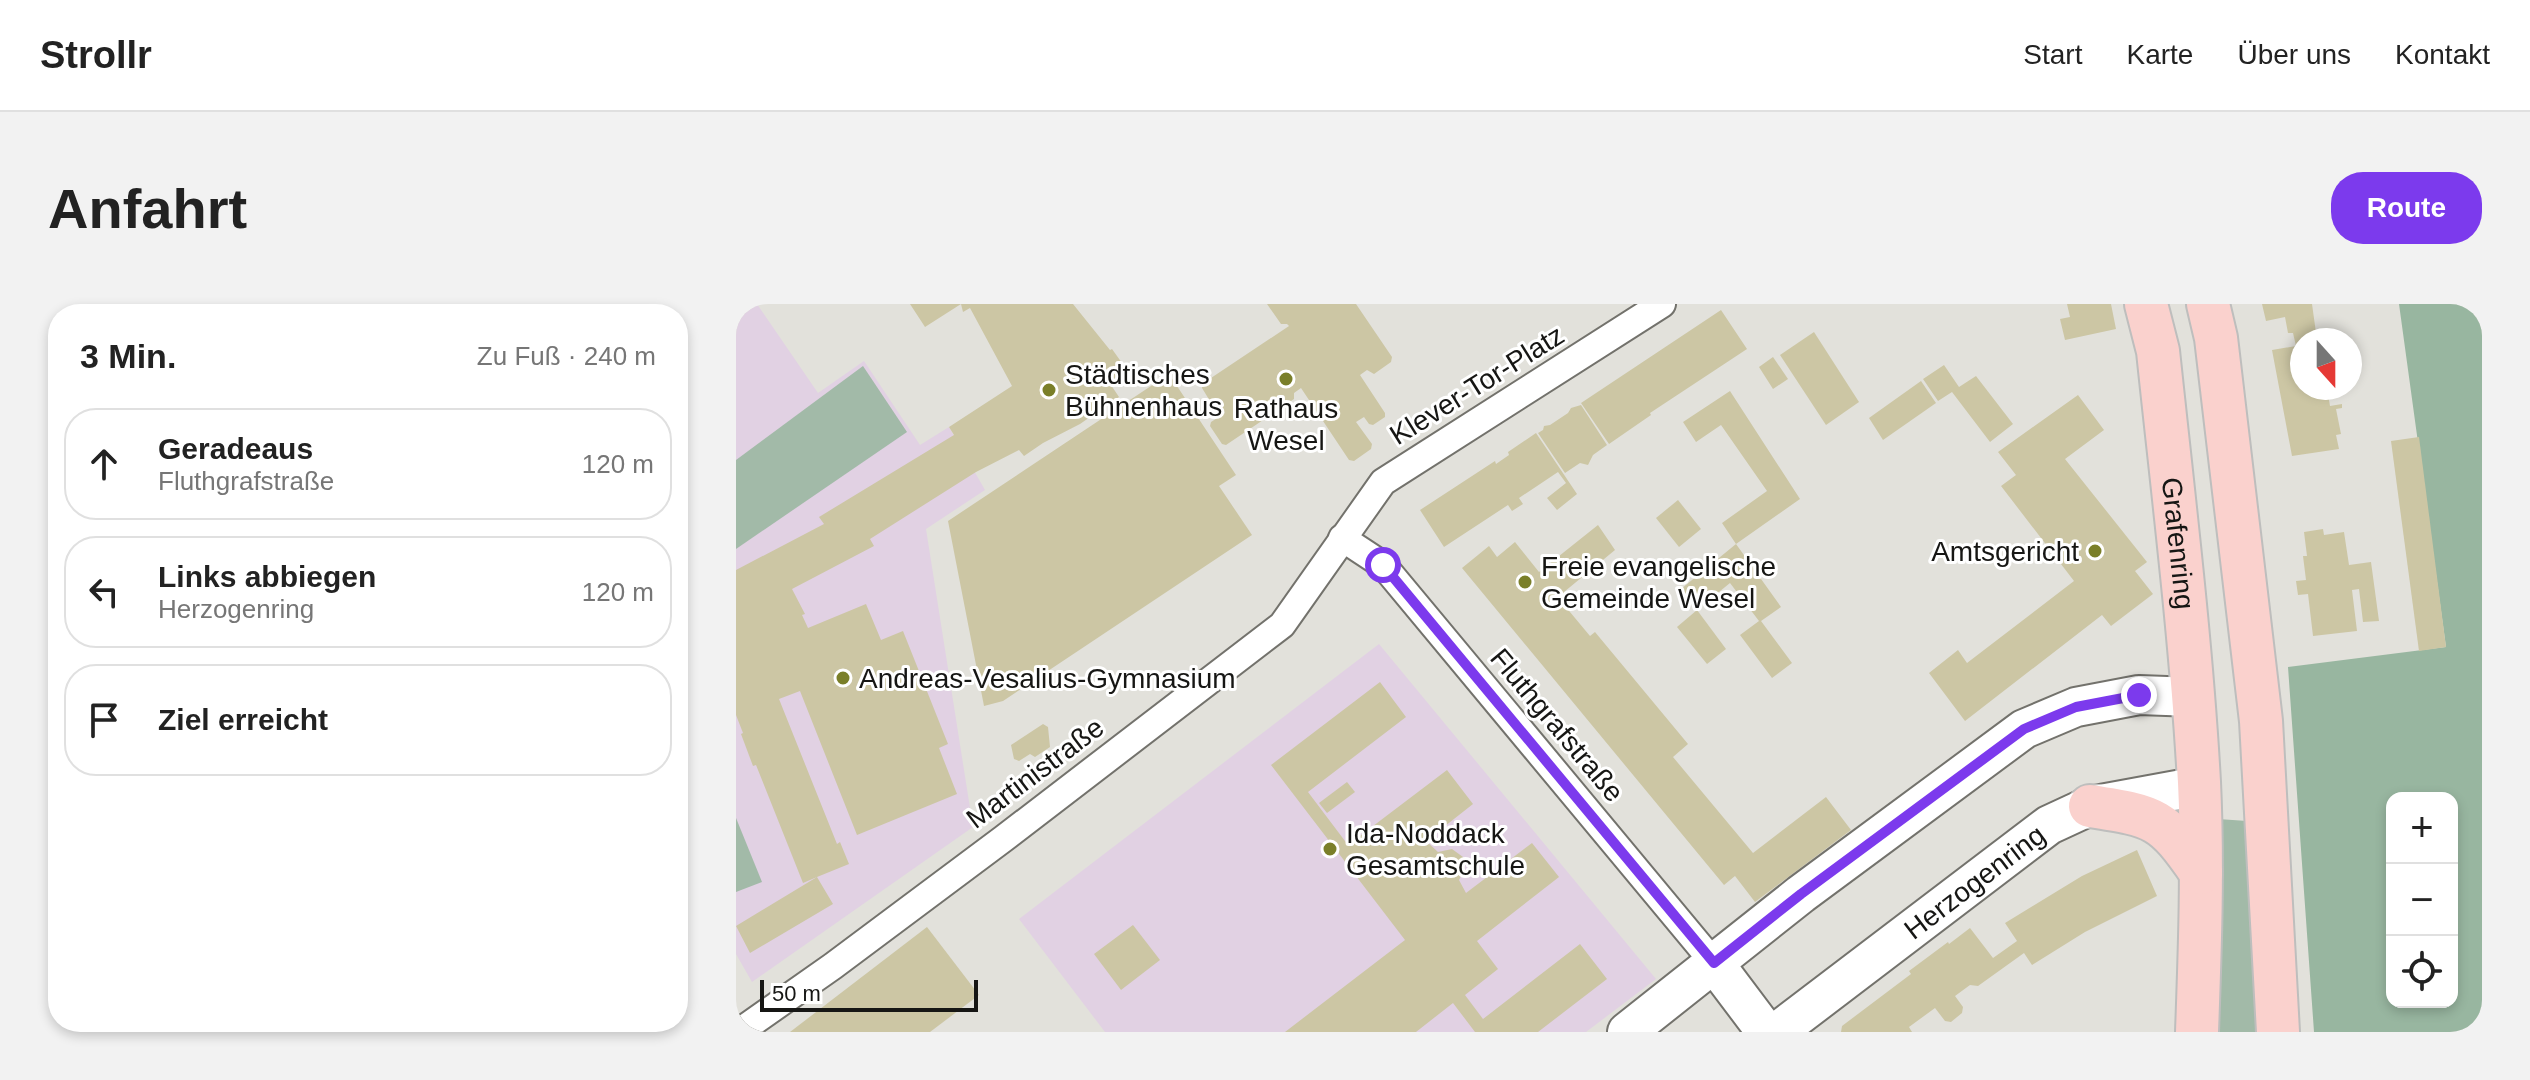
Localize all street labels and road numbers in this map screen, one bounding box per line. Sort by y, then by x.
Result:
street label: Klever-Tor-Platz [1384,319,1570,451]
street label: Grafenring [2156,476,2201,611]
street label: Fluthgrafstraße [1484,642,1630,808]
street label: Martinistraße [960,711,1110,835]
street label: Herzogenring [1898,819,2051,945]

